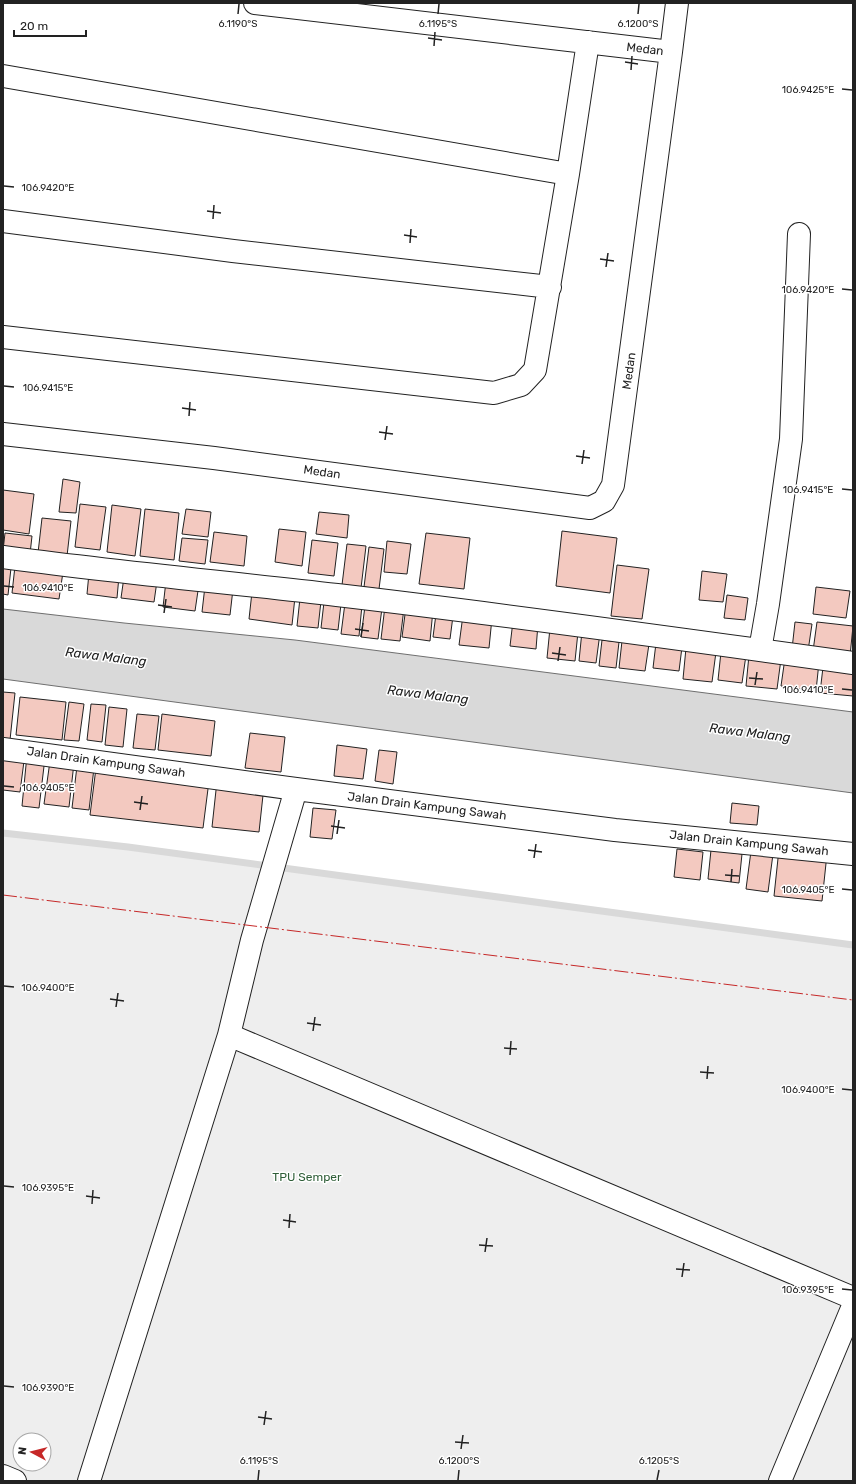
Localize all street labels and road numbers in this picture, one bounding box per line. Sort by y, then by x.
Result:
street label: Medan [626,40,664,58]
street label: Medan [619,352,639,390]
street label: Medan [303,462,341,482]
street label: Jalan Drain Kampung Sawah [26,744,186,780]
street label: Jalan Drain Kampung Sawah [347,789,507,823]
street label: Jalan Drain Kampung Sawah [669,828,829,858]

